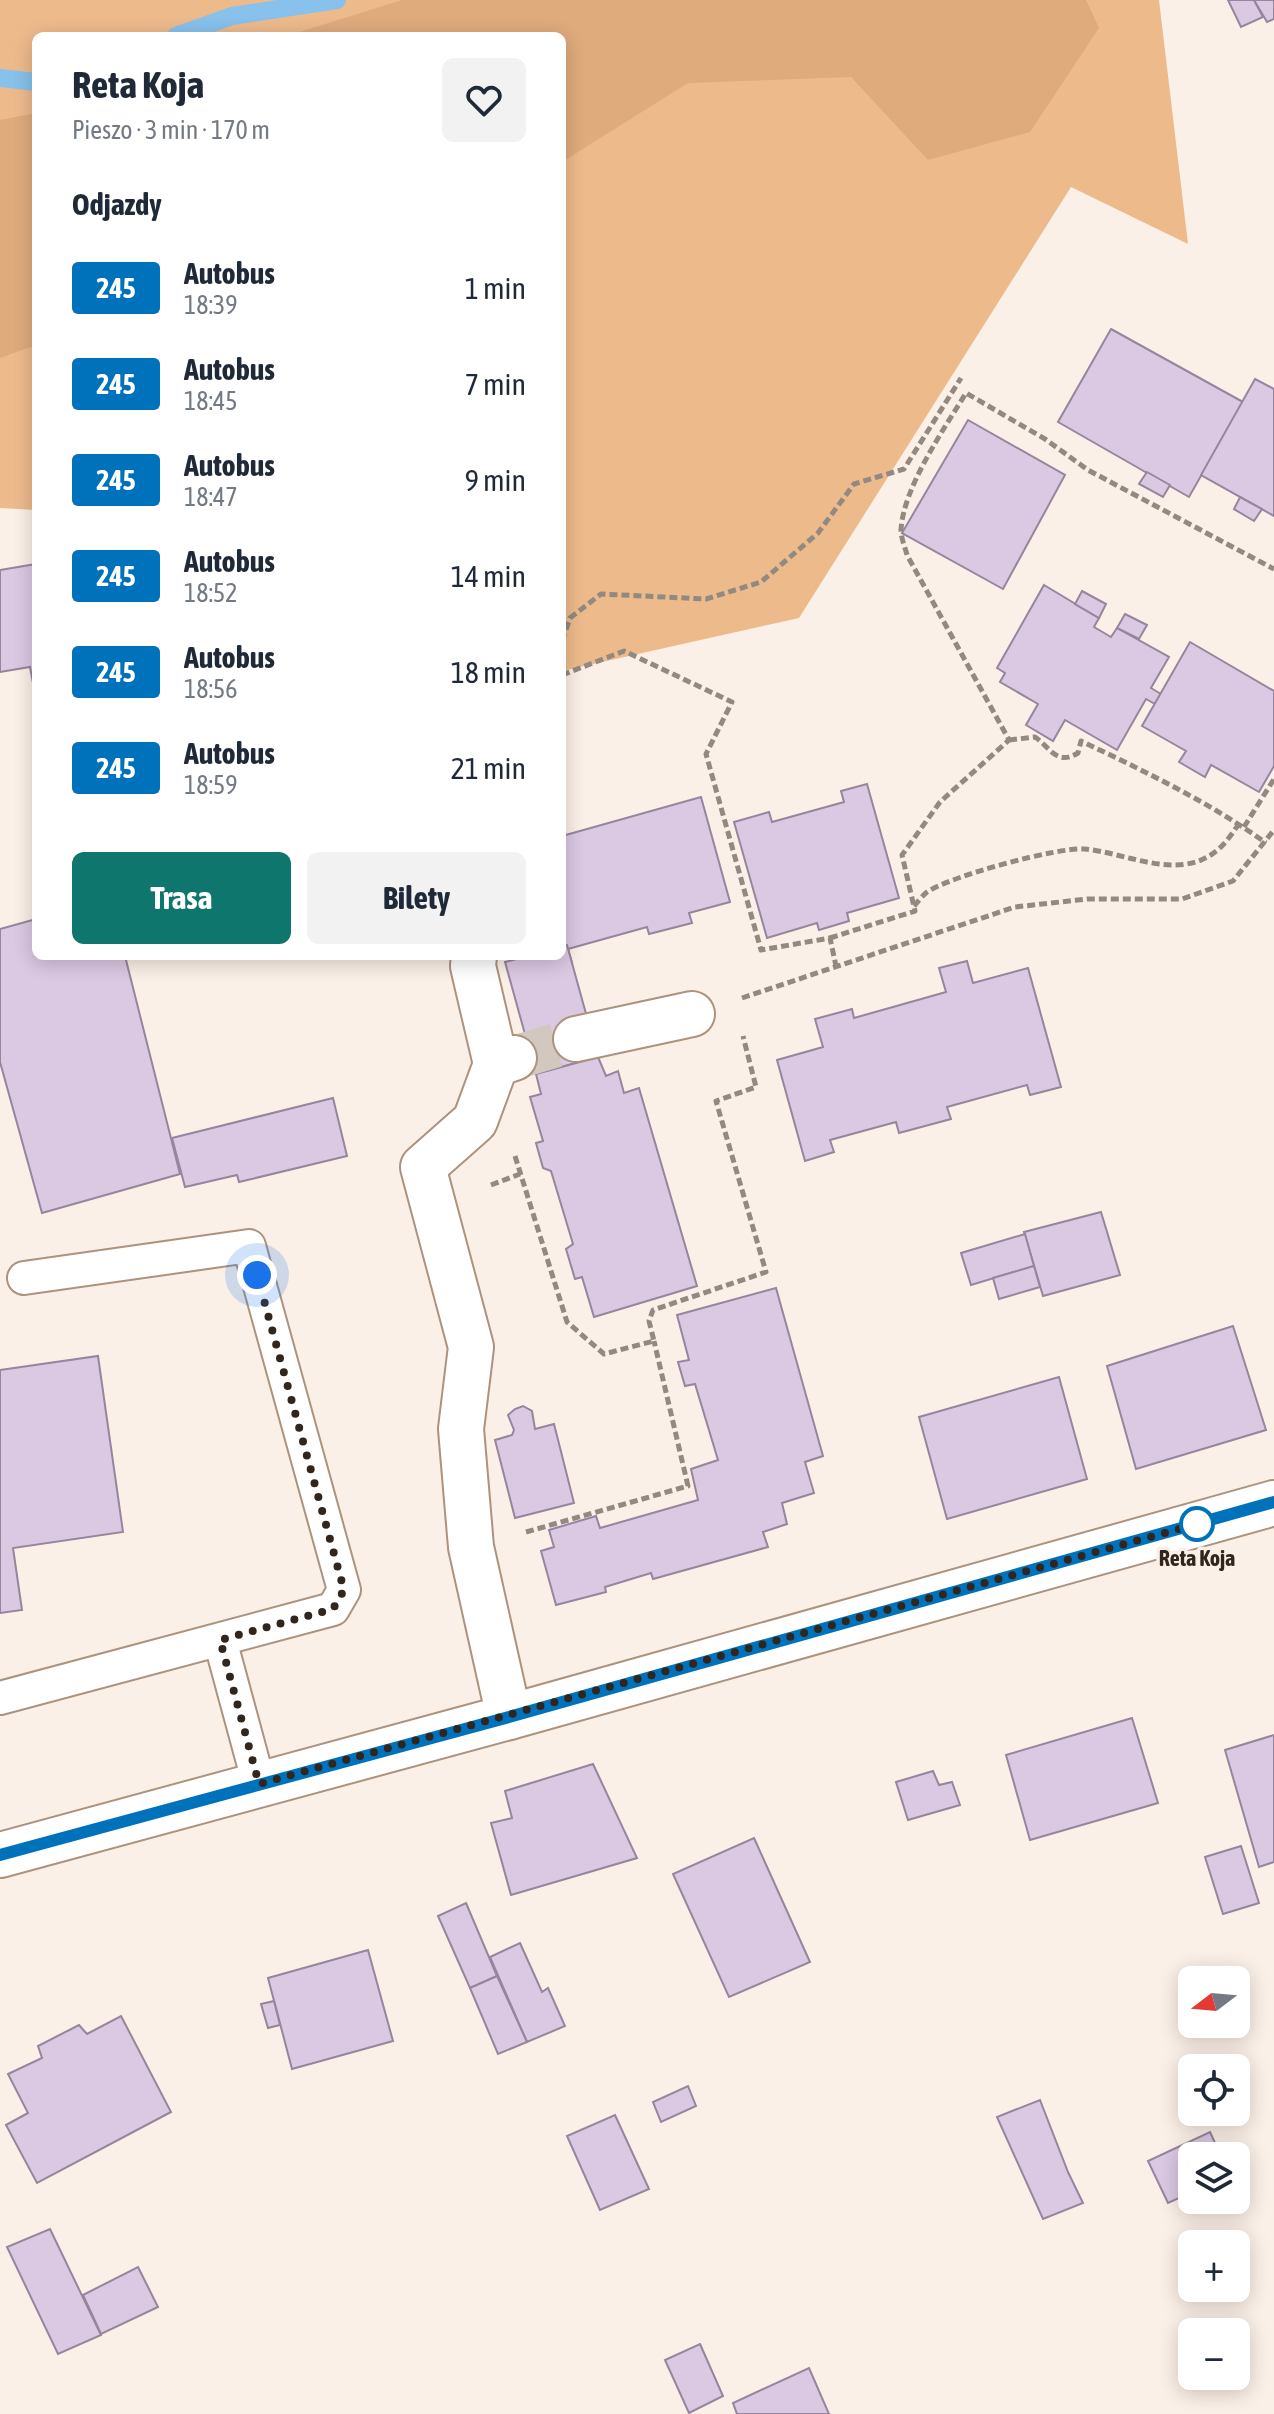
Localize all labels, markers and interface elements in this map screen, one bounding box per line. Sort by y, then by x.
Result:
button: heart [442,58,526,142]
text: Reta Koja [72,63,204,106]
text: Pieszo · 3 min · 170 m [72,115,270,145]
text: Odjazdy [72,187,162,221]
text: Autobus [184,256,275,290]
text: 1 min [465,271,526,305]
text: 245 [96,272,136,304]
text: 18:39 [184,290,238,320]
text: Autobus [184,352,275,386]
text: 7 min [465,367,526,401]
text: 245 [96,368,136,400]
text: 18:45 [184,386,238,416]
text: Autobus [184,448,275,482]
text: 9 min [465,463,526,497]
text: 245 [96,464,136,496]
text: 18:47 [184,482,238,512]
text: Autobus [184,544,275,578]
text: 14 min [451,559,526,593]
text: 245 [96,560,136,592]
text: 18:52 [184,578,238,608]
text: Autobus [184,640,275,674]
text: 18 min [451,655,526,689]
text: 245 [96,656,136,688]
text: 18:56 [184,674,238,704]
text: Autobus [184,736,275,770]
text: 21 min [451,751,526,785]
text: 245 [96,752,136,784]
text: 18:59 [184,770,238,800]
button: Trasa [72,852,291,944]
button: Bilety [307,852,526,944]
your location [237,1255,277,1295]
marker: Reta Koja [1180,1507,1214,1541]
place label: Reta Koja [1159,1545,1235,1571]
north arrow [1178,1966,1250,2038]
map controls [1178,1966,1250,2390]
button: locate [1178,2054,1250,2126]
button: layers [1178,2142,1250,2214]
button: + [1178,2230,1250,2302]
button: − [1178,2318,1250,2390]

